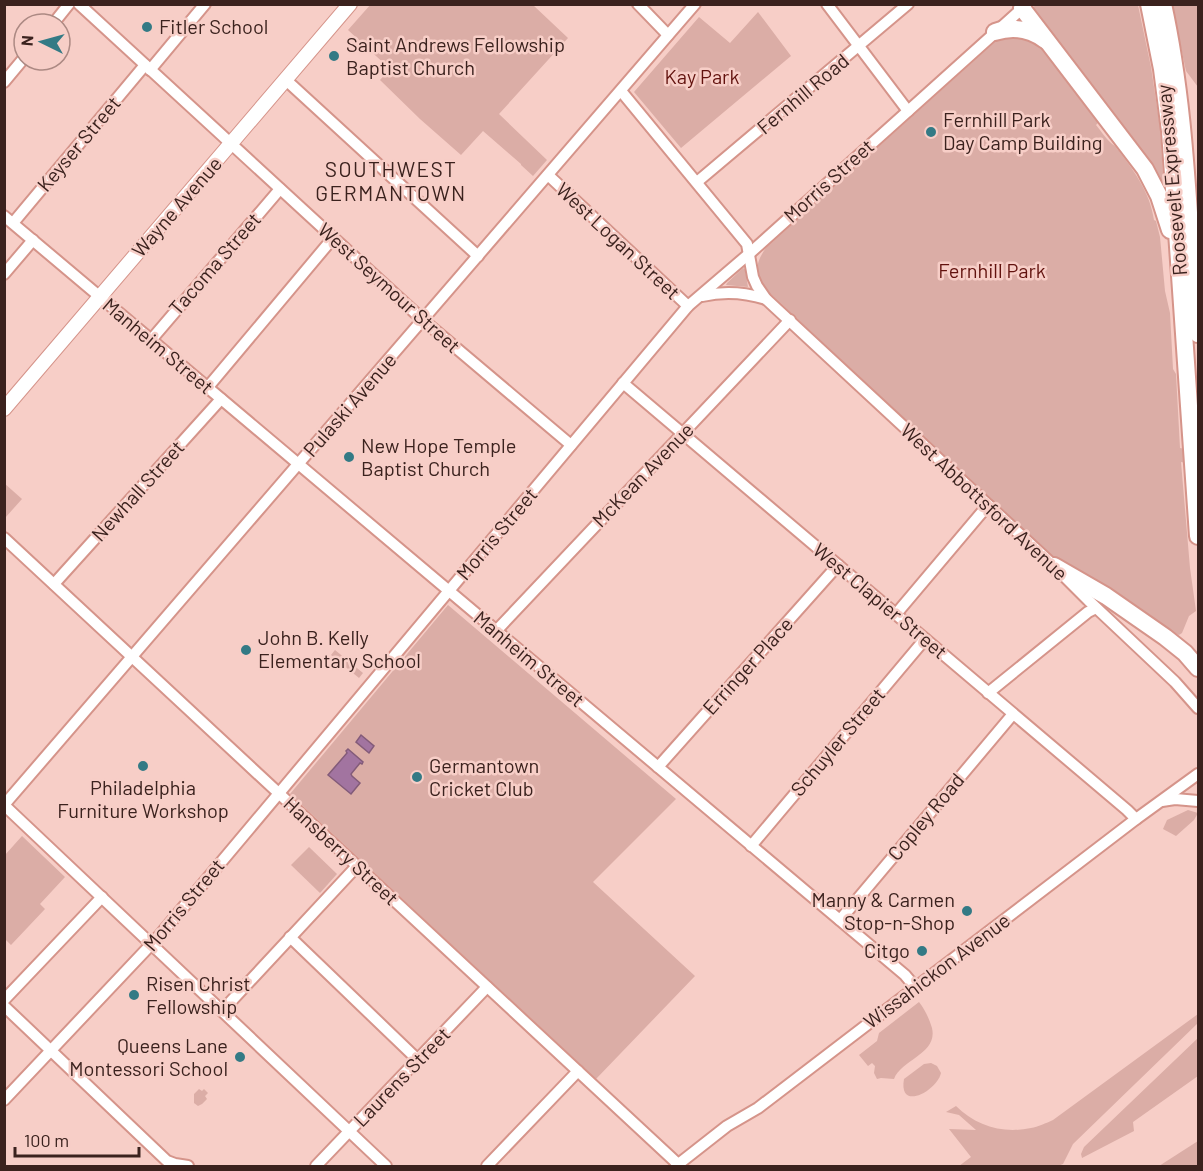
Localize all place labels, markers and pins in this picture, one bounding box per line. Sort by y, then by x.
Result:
place label: Fitler School [159,14,268,38]
marker: Fitler School [140,20,154,34]
place label: Saint Andrews Fellowship Baptist Church [346,32,565,79]
marker: Saint Andrews Fellowship Baptist Church [327,49,341,63]
place label: Fernhill Park Day Camp Building [943,107,1103,154]
marker: Fernhill Park Day Camp Building [924,125,938,139]
place label: New Hope Temple Baptist Church [361,433,516,480]
marker: New Hope Temple Baptist Church [342,450,356,464]
place label: John B. Kelly Elementary School [258,625,421,672]
marker: John B. Kelly Elementary School [239,643,253,657]
place label: Germantown Cricket Club [429,753,539,800]
marker: Philadelphia Furniture Workshop [136,759,150,773]
marker: Germantown Cricket Club [410,770,424,784]
place label: Philadelphia Furniture Workshop [57,775,229,822]
place label: Manny & Carmen Stop-n-Shop [811,887,955,934]
marker: Manny & Carmen Stop-n-Shop [960,904,974,918]
place label: Citgo [864,938,910,962]
marker: Citgo [915,944,929,958]
place label: Risen Christ Fellowship [146,971,251,1018]
marker: Risen Christ Fellowship [127,988,141,1002]
place label: Queens Lane Montessori School [69,1033,228,1080]
marker: Queens Lane Montessori School [233,1050,247,1064]

